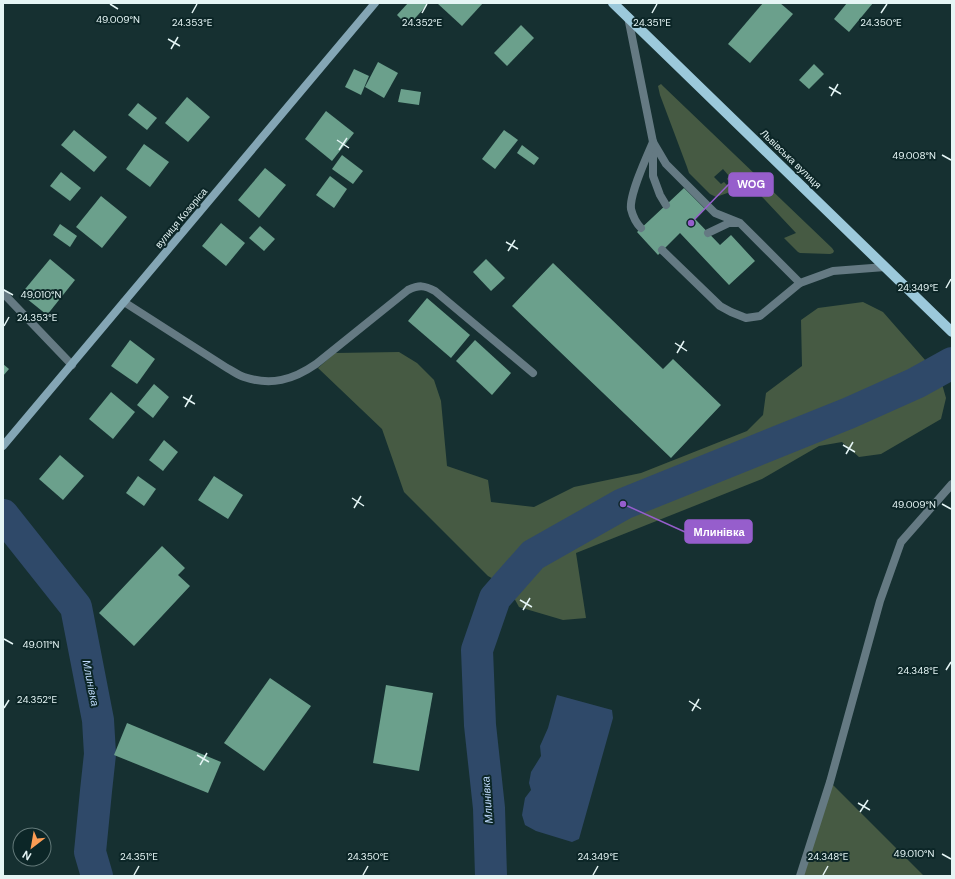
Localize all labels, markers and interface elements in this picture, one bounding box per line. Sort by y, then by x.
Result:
text: 49.009°N [96,13,140,26]
text: 24.353°E [172,16,213,29]
text: 24.352°E [402,16,443,29]
text: 24.351°E [633,16,671,29]
text: 24.350°E [860,16,902,29]
street label: Львівська вулиця [758,127,824,191]
text: 49.008°N [892,149,936,162]
callout: WOG [729,173,773,196]
text: WOG [737,177,765,191]
street label: вулиця Козоріса [152,185,210,251]
text: 24.349°E [898,281,939,294]
text: 49.010°N [21,288,61,301]
text: 24.353°E [17,311,58,324]
text: 49.009°N [892,498,936,511]
callout: Млинівка [685,520,752,543]
text: Млинівка [694,525,745,539]
text: 49.011°N [22,638,60,651]
water label: Млинівка [80,659,102,707]
text: 24.348°E [898,664,939,677]
text: 24.352°E [17,693,58,706]
water label: Млинівка [478,776,496,824]
north arrow [12,827,52,867]
text: 49.010°N [894,847,934,860]
text: N [20,848,34,864]
text: 24.351°E [120,850,158,863]
text: 24.350°E [347,850,389,863]
text: 24.349°E [578,850,619,863]
text: 24.348°E [808,850,849,863]

